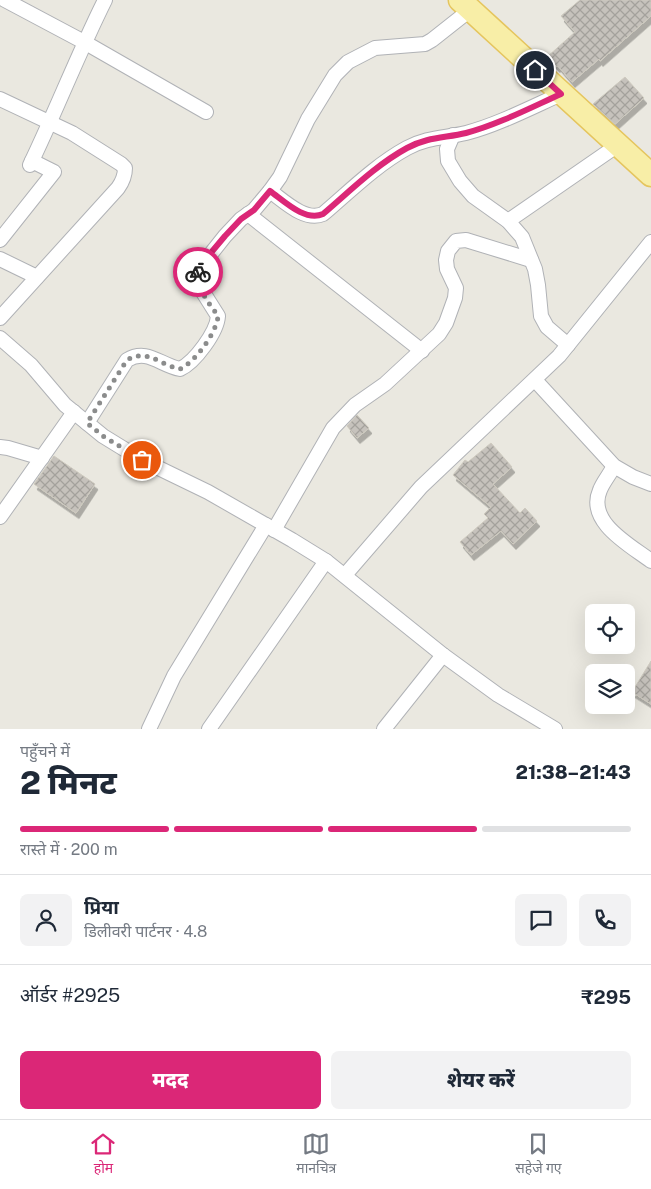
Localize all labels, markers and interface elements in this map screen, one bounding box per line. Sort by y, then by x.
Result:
pin [514,49,556,91]
icon: home [521,56,549,84]
courier [173,247,223,297]
icon: bike [184,258,212,286]
pin [121,439,163,481]
icon: bag [128,446,156,474]
map controls [585,604,635,714]
button: locate [585,604,635,654]
button: layers [585,664,635,714]
text: पहुँचने में [20,742,70,761]
text: 21:38–21:43 [516,761,631,783]
text: 2 मिनट [20,764,117,801]
text: रास्ते में · 200 m [20,840,118,859]
button: person [20,894,72,946]
button: chat [515,894,567,946]
button: phone [579,894,631,946]
text: प्रिया [84,896,119,918]
text: डिलीवरी पार्टनर · 4.8 [84,922,207,941]
text: ऑर्डर #2925 [20,984,120,1006]
text: ₹295 [581,986,631,1008]
button: मदद [20,1051,321,1109]
button: शेयर करें [331,1051,631,1109]
tab: होम [89,1130,117,1179]
tab: मानचित्र [296,1130,336,1179]
tab: सहेजे गए [515,1130,562,1179]

